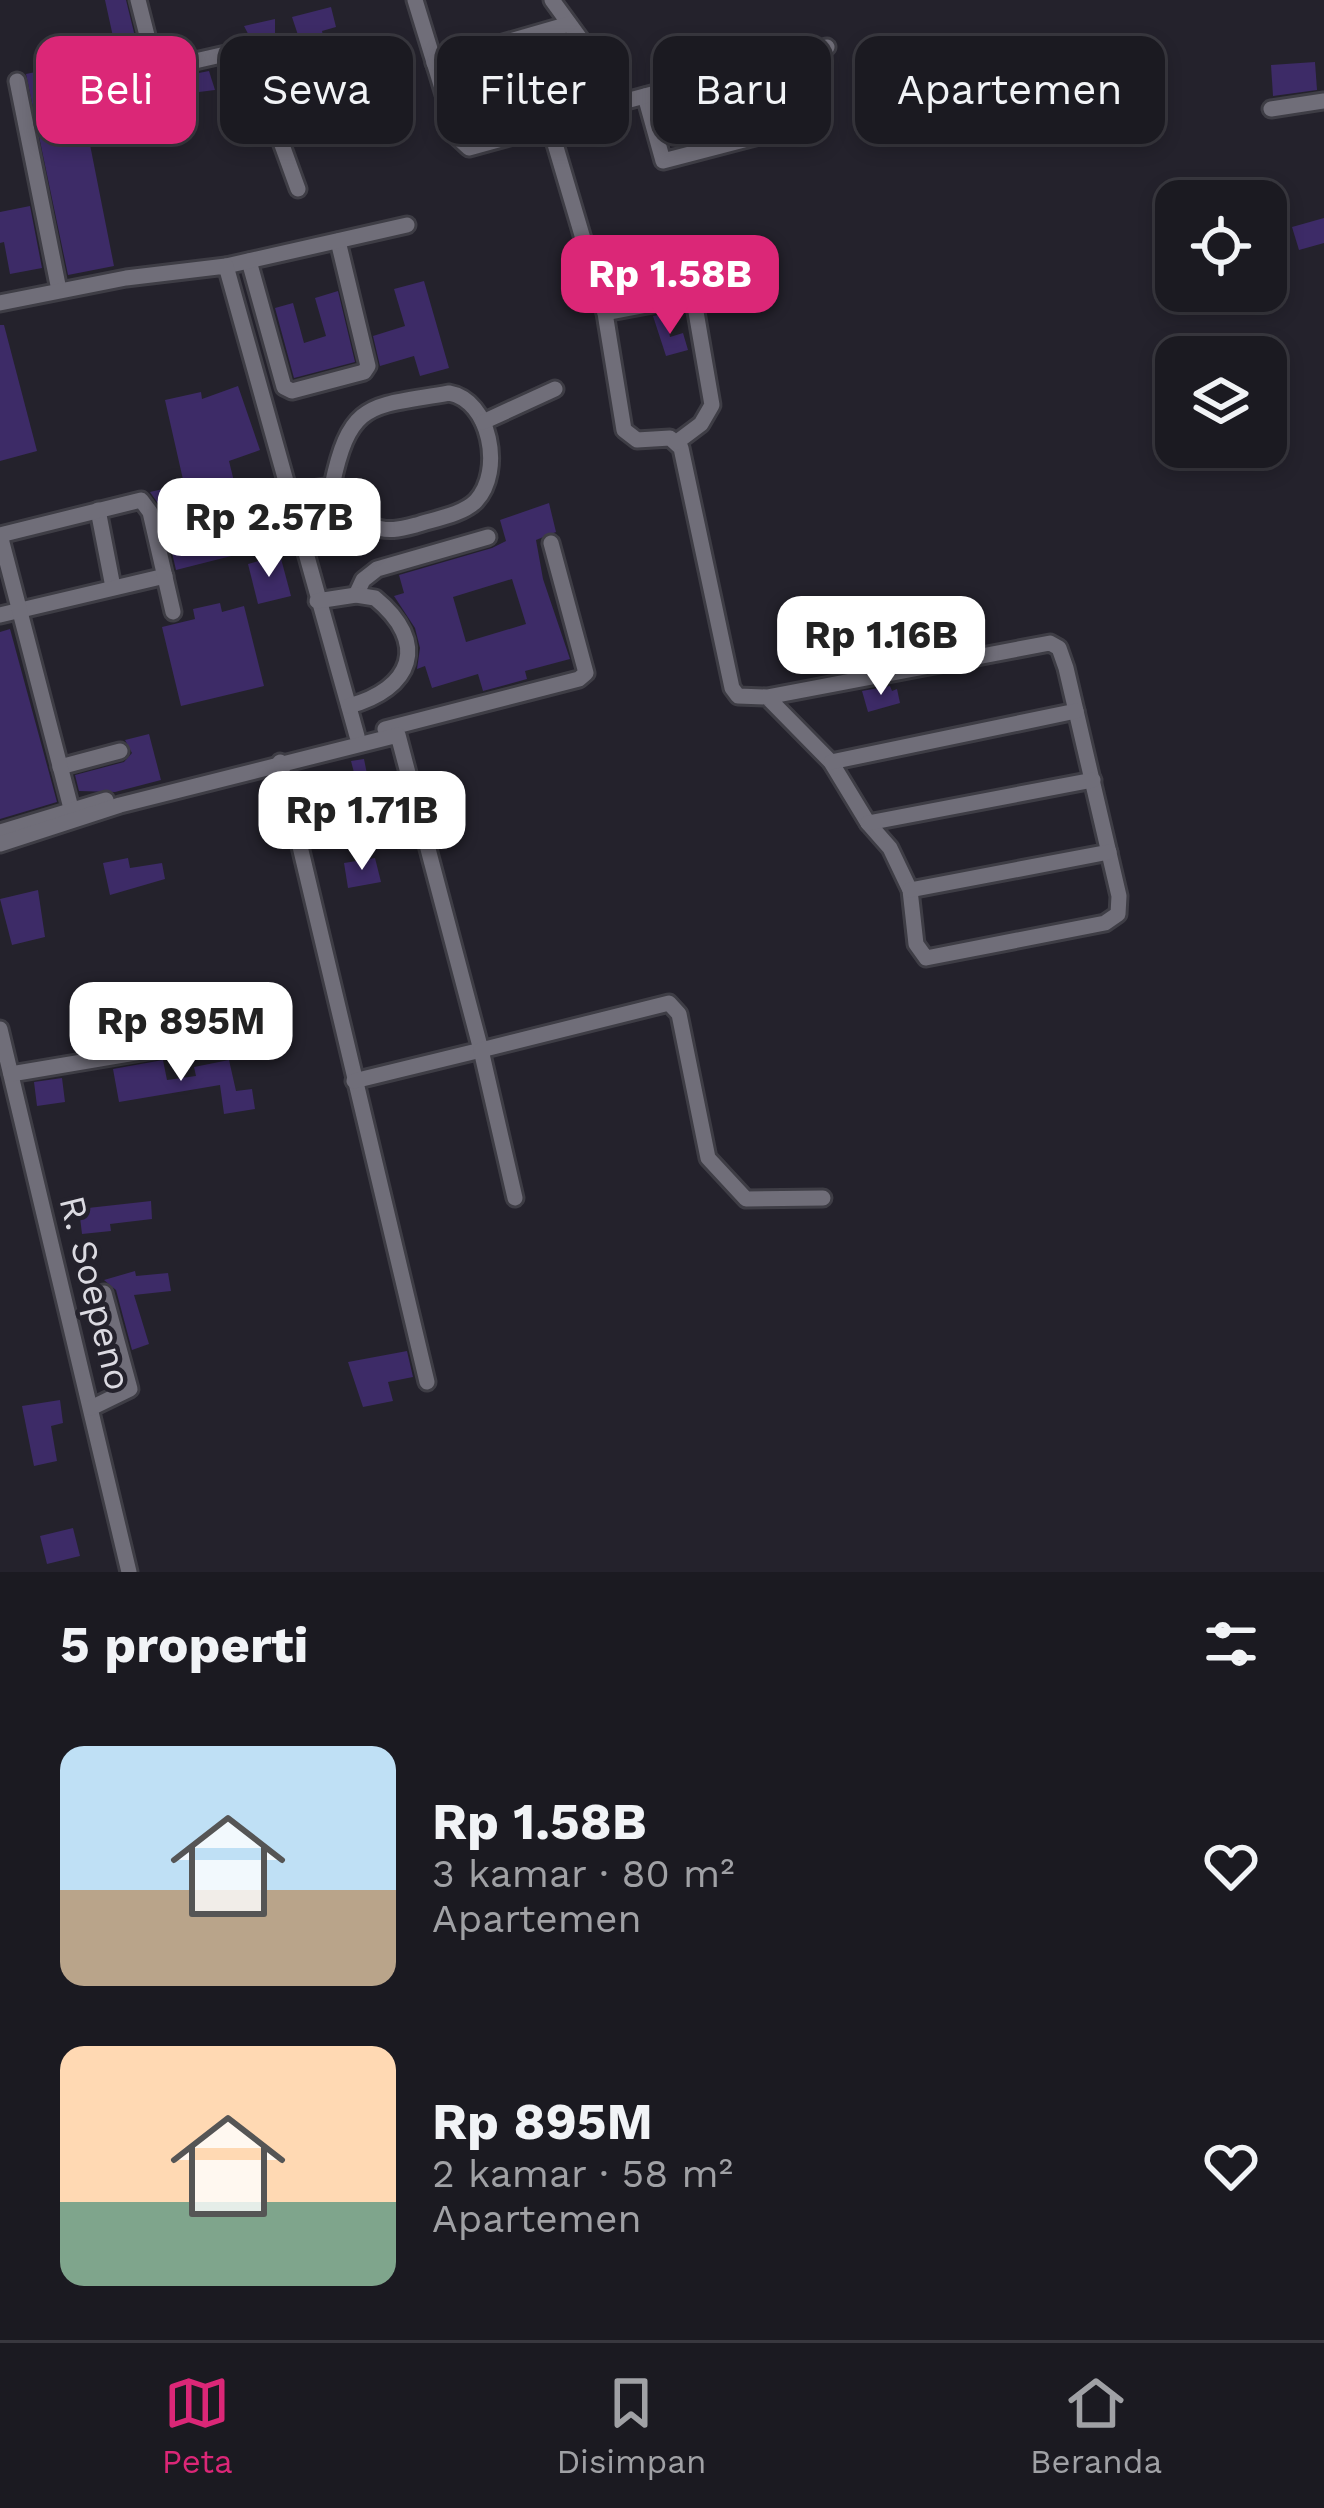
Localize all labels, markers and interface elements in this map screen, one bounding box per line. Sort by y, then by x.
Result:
chip: Beli [36,36,196,144]
chip: Sewa [220,36,413,144]
chip: Filter [437,36,629,144]
chip: Baru [653,36,831,144]
chip: Apartemen [855,36,1165,144]
map controls [1155,180,1287,468]
button: locate [1155,180,1287,312]
pin: Rp 1.58B [546,235,794,337]
text: Rp 1.58B [588,251,752,296]
button: layers [1155,336,1287,468]
pin: Rp 2.57B [145,478,393,580]
text: Rp 2.57B [185,494,353,539]
pin: Rp 1.16B [757,596,1005,698]
text: Rp 1.16B [804,612,958,657]
pin: Rp 1.71B [238,771,486,873]
text: Rp 1.71B [285,787,439,832]
pin: Rp 895M [70,982,292,1084]
text: Rp 895M [97,998,265,1043]
street label: R. Soepeno [51,1192,139,1394]
icon: filters [1198,1611,1264,1677]
text: 5 properti [60,1615,308,1674]
text: Rp 1.58B [432,1792,647,1851]
icon: home [156,1794,300,1938]
icon: heart [1198,1833,1264,1899]
text: 3 kamar · 80 m² [432,1851,734,1896]
text: Apartemen [432,1896,642,1941]
text: Rp 895M [432,2092,653,2151]
icon: home [156,2094,300,2238]
icon: heart [1198,2133,1264,2199]
text: 2 kamar · 58 m² [432,2151,733,2196]
text: Apartemen [432,2196,642,2241]
tab: Peta [162,2370,233,2481]
tab: Disimpan [556,2370,706,2481]
tab: Beranda [1030,2370,1162,2481]

